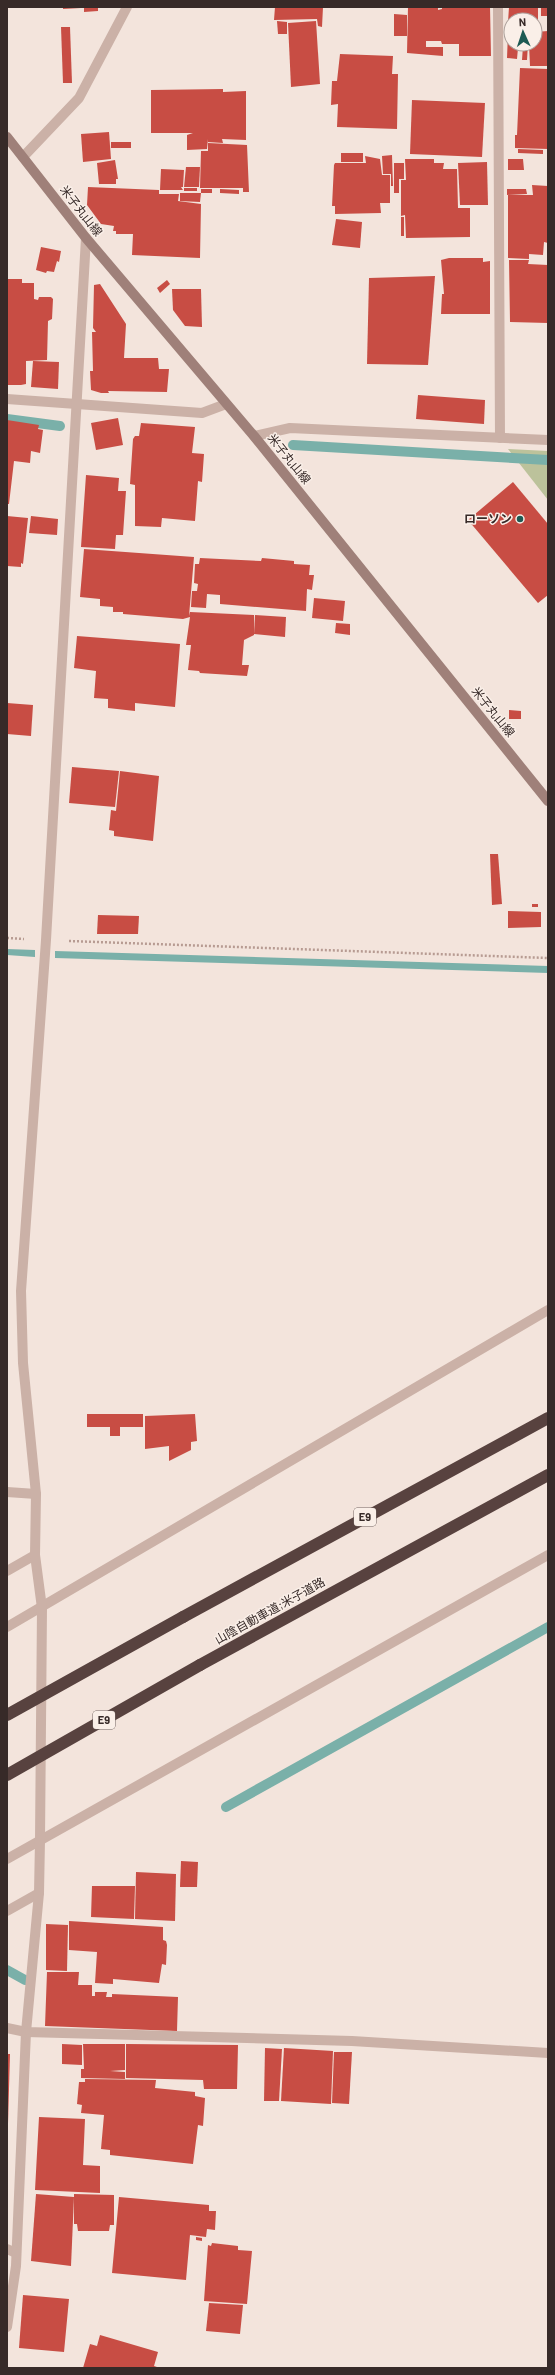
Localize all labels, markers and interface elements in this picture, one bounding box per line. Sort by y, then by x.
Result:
north arrow [503,12,543,52]
text: N [518,15,526,28]
street label: 米子丸山線 [58,182,106,238]
street label: 米子丸山線 [265,431,314,486]
place label: ローソン [464,511,512,525]
marker: ローソン [515,514,525,524]
street label: 米子丸山線 [469,684,518,739]
road number: E9 [354,1508,376,1526]
street label: 山陰自動車道;米子道路 [212,1574,327,1646]
road number: E9 [93,1711,115,1729]

